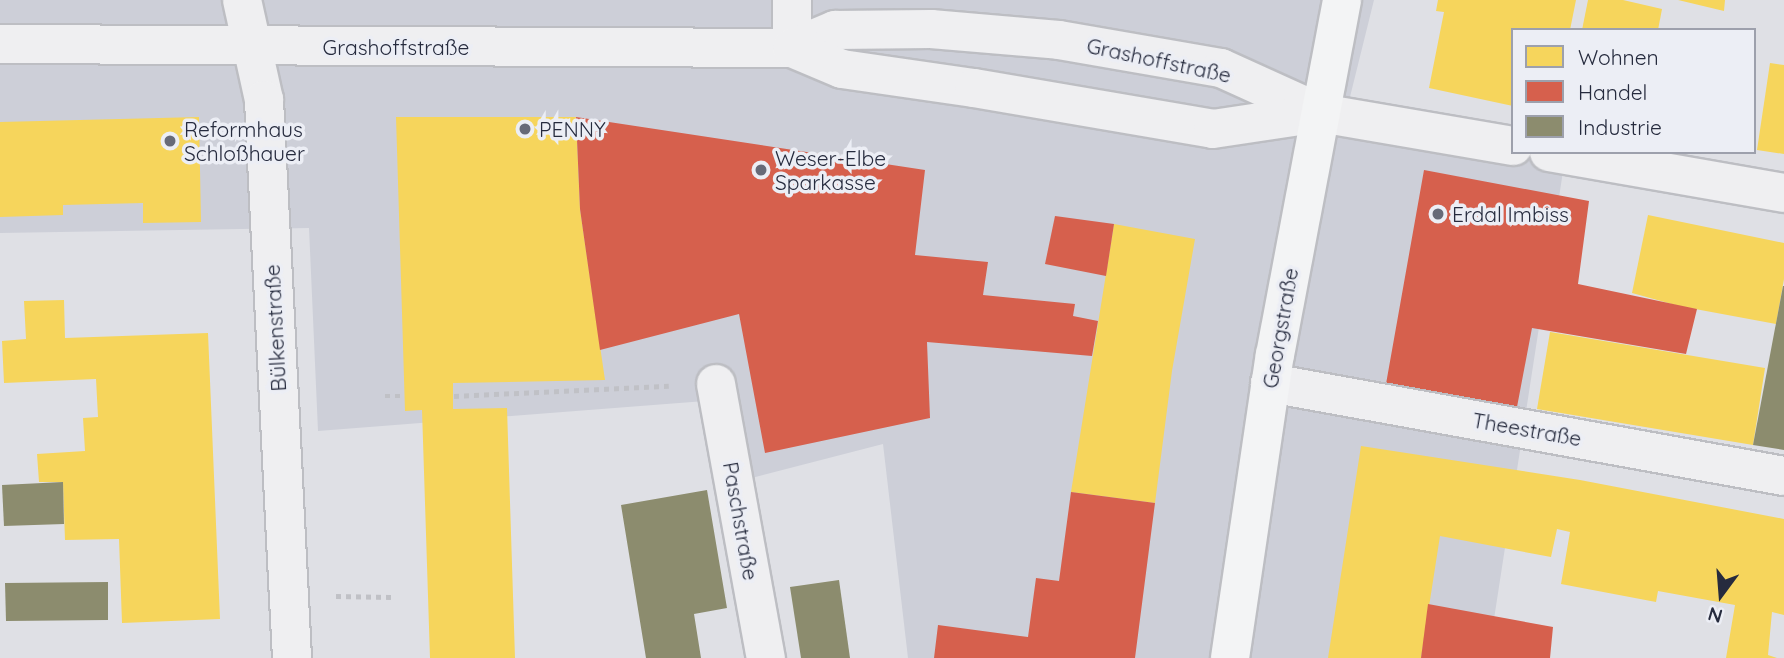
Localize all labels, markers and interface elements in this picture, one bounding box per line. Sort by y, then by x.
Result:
legend [1511,28,1756,154]
street label: Grashoffstraße [1085,32,1233,88]
street label: Grashoffstraße [323,34,469,60]
text: Wohnen [1578,44,1659,70]
text: Handel [1578,79,1647,105]
text: Industrie [1578,114,1662,140]
place label: Reformhaus Schloßhauer [184,116,305,166]
place label: PENNY [539,116,606,142]
marker: PENNY [517,121,533,137]
marker: Reformhaus Schloßhauer [162,133,178,149]
place label: Weser-Elbe Sparkasse [775,145,886,195]
marker: Weser-Elbe Sparkasse [753,162,769,178]
place label: Erdal Imbiss [1452,201,1569,227]
marker: Erdal Imbiss [1430,206,1446,222]
street label: Bülkenstraße [259,264,291,392]
street label: Georgstraße [1257,266,1303,390]
street label: Theestraße [1470,407,1584,451]
street label: Paschstraße [718,460,764,582]
north arrow [1686,560,1756,630]
text: N [1705,602,1725,629]

